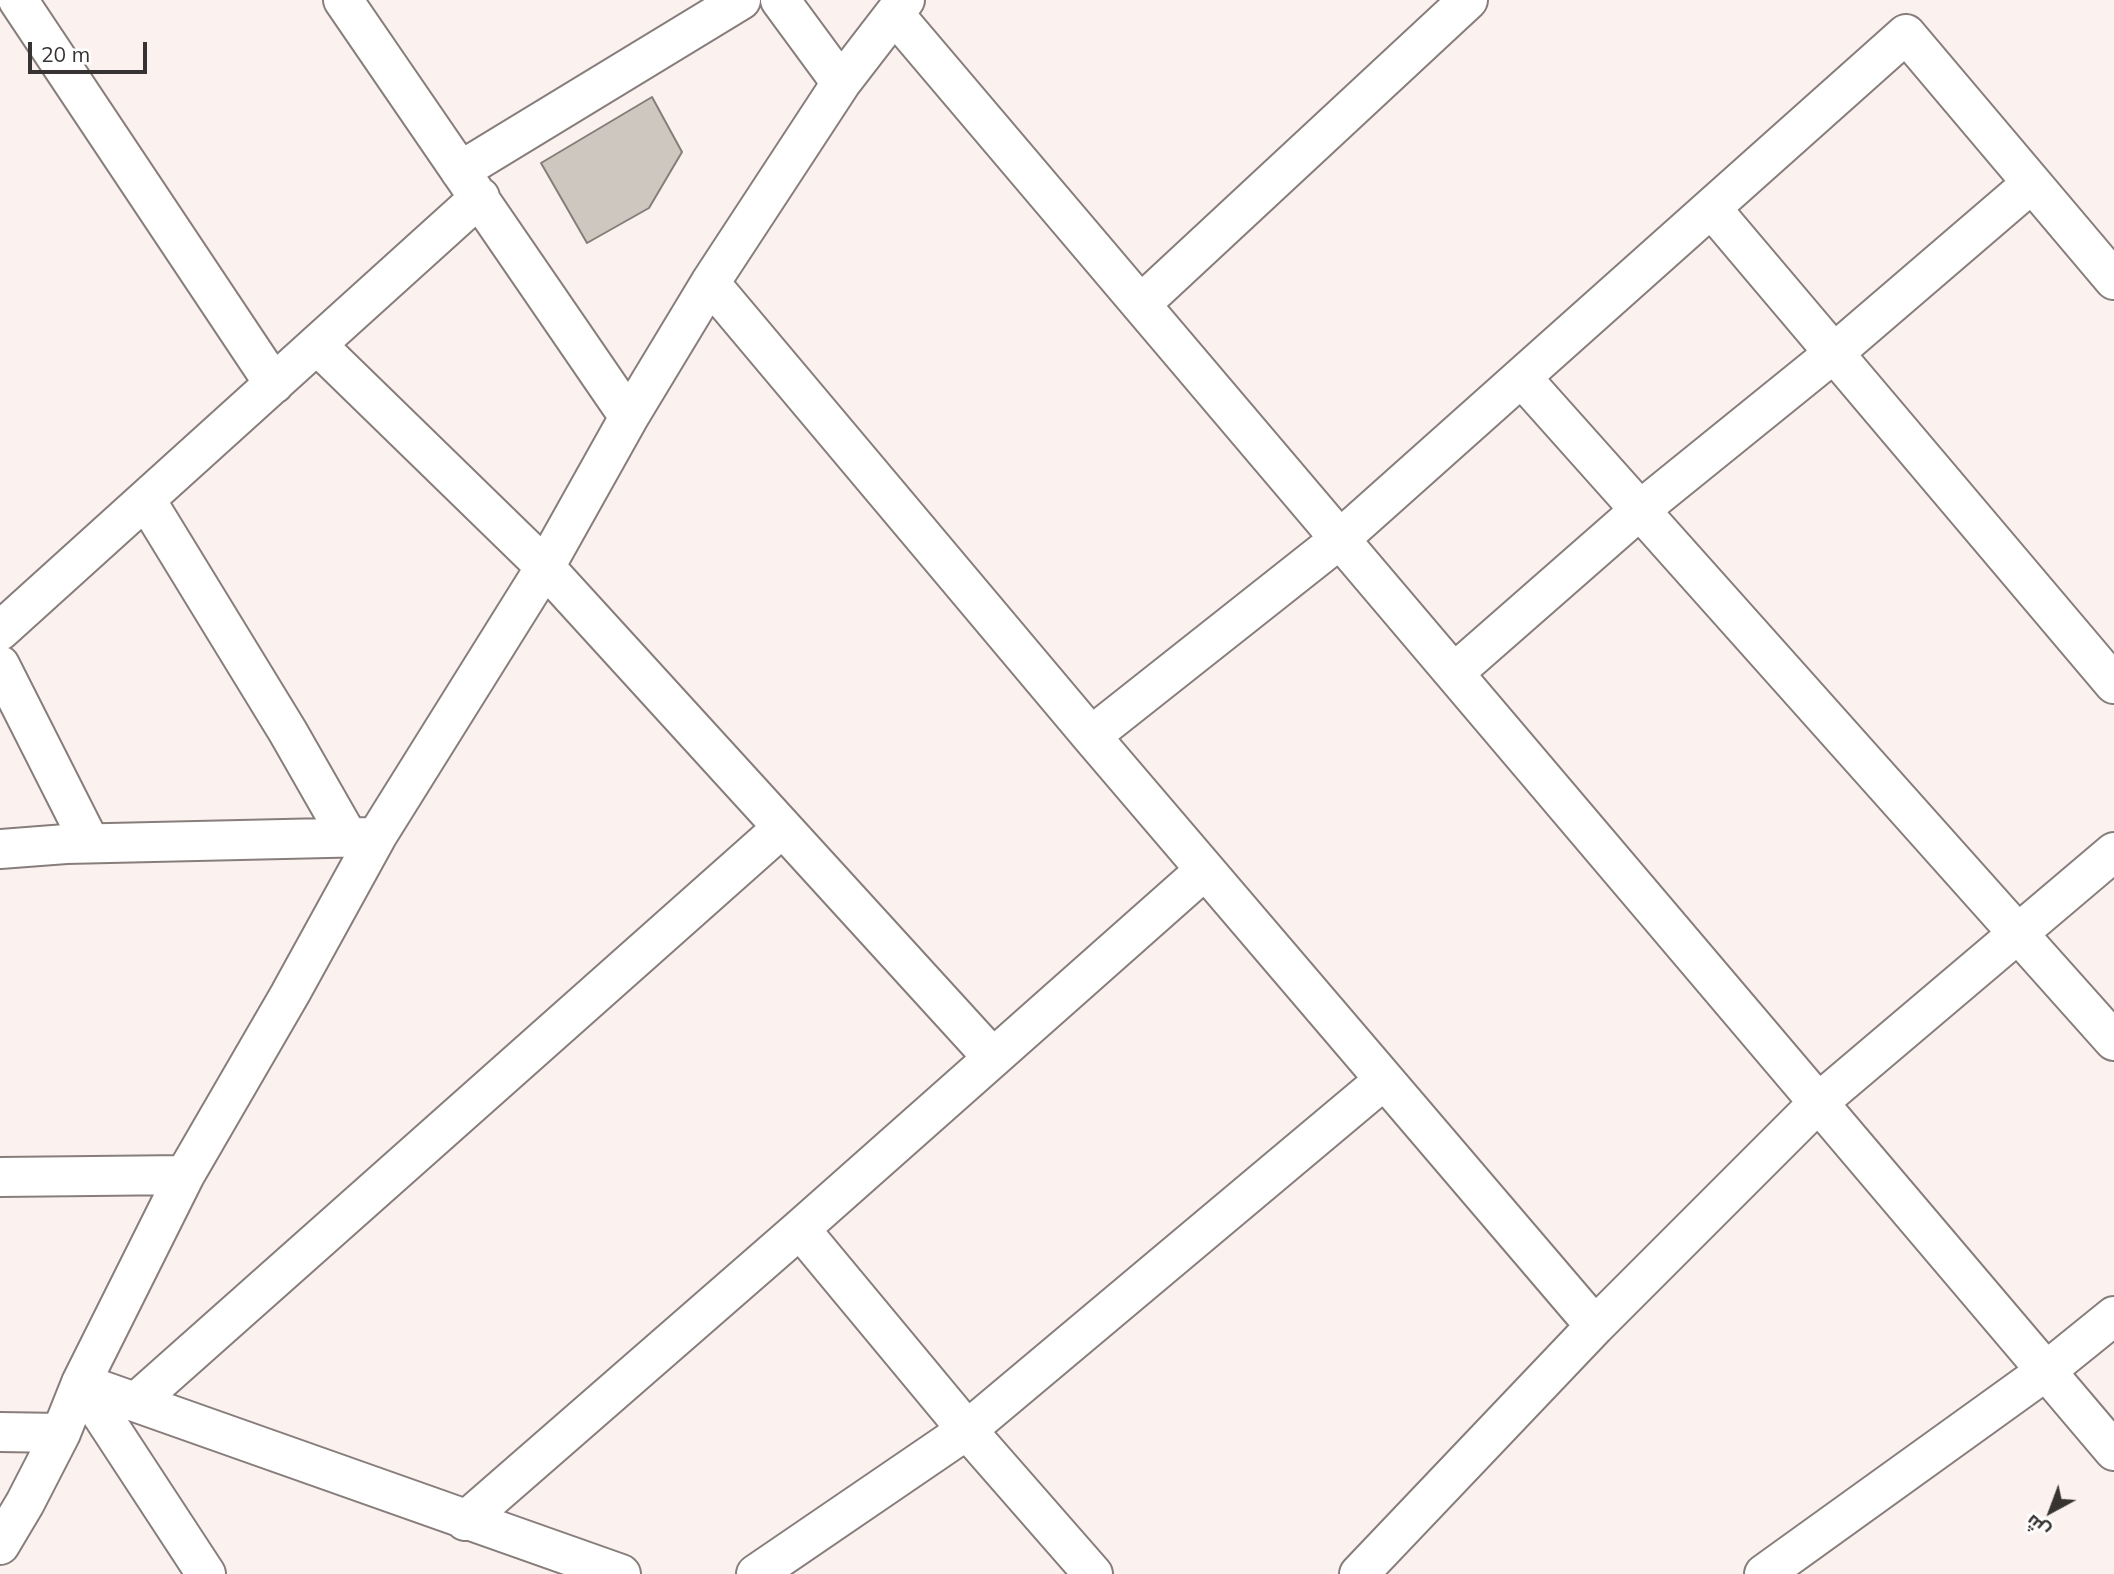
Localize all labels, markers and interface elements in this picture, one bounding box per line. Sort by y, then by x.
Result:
scale bar [32,28,150,72]
text: 20 m [41,41,90,67]
north arrow [2016,1476,2086,1546]
text: ش [2020,1510,2054,1544]

